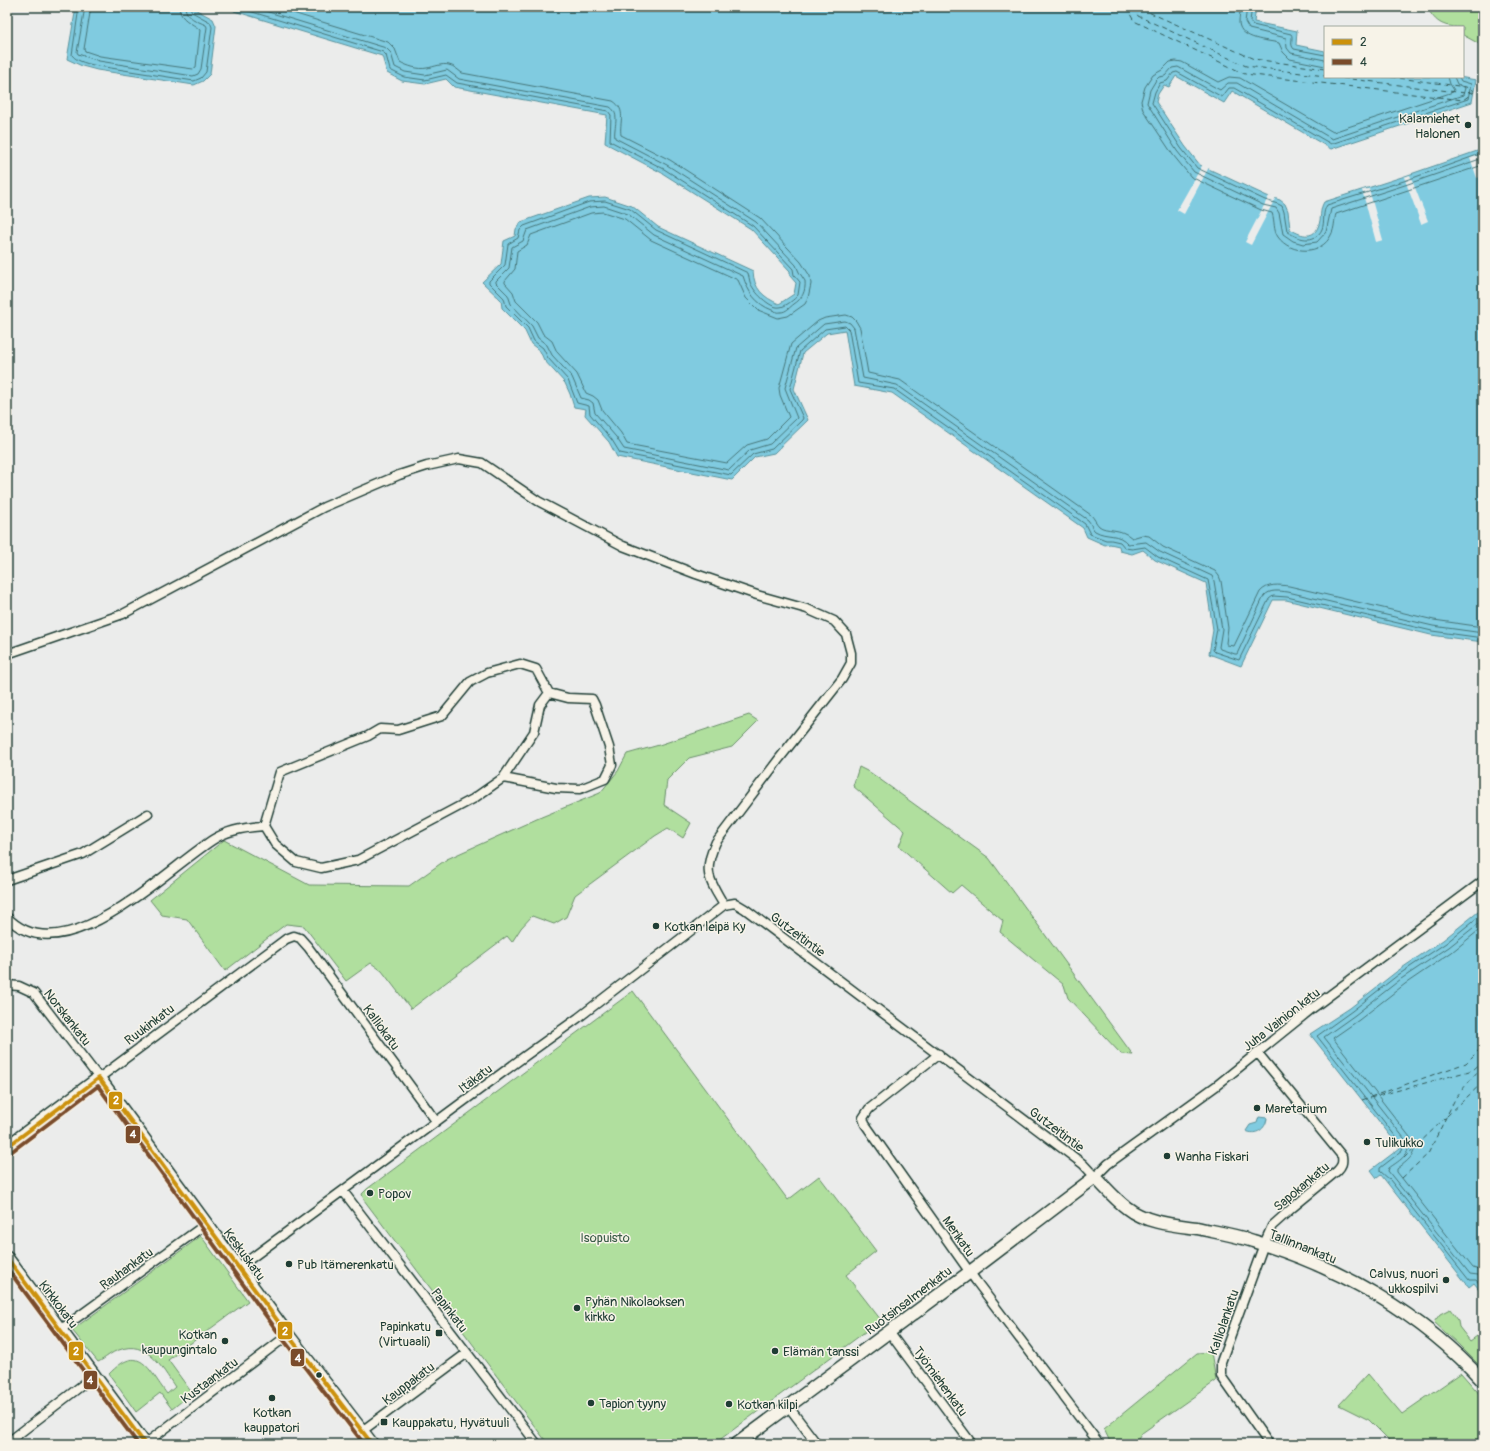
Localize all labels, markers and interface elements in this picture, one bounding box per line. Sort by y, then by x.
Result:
legend [1324,26,1464,78]
text: 2 [1360,35,1367,50]
text: 4 [1360,55,1367,70]
place label: Kalamiehet Halonen [1399,111,1461,142]
marker: Kalamiehet Halonen [1463,120,1473,130]
street label: Gutzeitintie [767,909,828,961]
place label: Kotkan leipä Ky [664,919,746,935]
marker: Kotkan leipä Ky [651,921,661,931]
street label: Juha Vainion katu [1240,985,1323,1055]
street label: Norskankatu [40,986,94,1049]
street label: Ruukinkatu [121,1001,178,1049]
street label: Kalliokatu [359,1002,403,1053]
street label: Itäkatu [456,1061,496,1097]
line badge: 2 [108,1091,123,1110]
text: 2 [113,1094,119,1107]
place label: Maretarium [1265,1101,1327,1117]
marker: Maretarium [1252,1103,1262,1113]
street label: Gutzeitintie [1026,1104,1087,1156]
line badge: 4 [125,1125,141,1144]
text: 4 [129,1128,137,1141]
place label: Tulikukko [1375,1135,1424,1151]
marker: Tulikukko [1362,1137,1372,1147]
place label: Wanha Fiskari [1175,1149,1248,1165]
marker: Wanha Fiskari [1162,1151,1172,1161]
street label: Sapokankatu [1270,1159,1333,1215]
place label: Popov [378,1186,411,1202]
marker: Popov [365,1188,375,1198]
street label: Merikatu [939,1213,978,1260]
street label: Keskuskatu [220,1225,268,1284]
street label: Tallinnankatu [1267,1226,1339,1268]
park label: Isopuisto [580,1230,630,1246]
street label: Rauhankatu [97,1244,156,1293]
place label: Pub Itämerenkatu [297,1257,394,1273]
marker: Pub Itämerenkatu [284,1259,294,1269]
street label: Ruotsinsalmenkatu [862,1263,955,1339]
place label: Calvus, nuori ukkospilvi [1369,1266,1438,1297]
marker: Calvus, nuori ukkospilvi [1441,1275,1451,1285]
street label: Kirkkokatu [35,1278,81,1332]
street label: Papinkatu [427,1285,471,1336]
street label: Kalliolankatu [1205,1287,1243,1357]
place label: Pyhän Nikolaoksen kirkko [585,1294,685,1325]
marker: Pyhän Nikolaoksen kirkko [572,1303,582,1313]
place label: Papinkatu (Virtuaali) [378,1319,431,1350]
line badge: 2 [277,1321,293,1340]
text: 2 [282,1325,288,1338]
place label: Kotkan kaupungintalo [142,1327,217,1358]
marker: Papinkatu (Virtuaali) [434,1328,444,1338]
marker: Kotkan kaupungintalo [220,1336,230,1346]
line badge: 2 [68,1341,84,1361]
place label: Elämän tanssi [783,1344,859,1360]
street label: Työmiehenkatu [910,1344,971,1420]
text: 2 [73,1345,79,1358]
marker: Elämän tanssi [770,1346,780,1356]
line badge: 4 [290,1348,305,1367]
text: 4 [294,1352,302,1365]
street label: Kustaankatu [178,1354,241,1407]
street label: Kauppakatu [379,1359,438,1409]
line badge: 4 [83,1370,98,1390]
unlabelled marker [314,1370,324,1380]
text: 4 [86,1374,94,1387]
marker: Kotkan kauppatori [267,1393,277,1403]
place label: Tapion tyyny [599,1396,666,1412]
place label: Kotkan kilpi [737,1397,798,1413]
marker: Tapion tyyny [586,1398,596,1408]
marker: Kotkan kilpi [724,1399,734,1409]
place label: Kotkan kauppatori [245,1405,299,1436]
place label: Kauppakatu, Hyvätuuli [392,1415,509,1431]
marker: Kauppakatu, Hyvätuuli [379,1417,389,1427]

